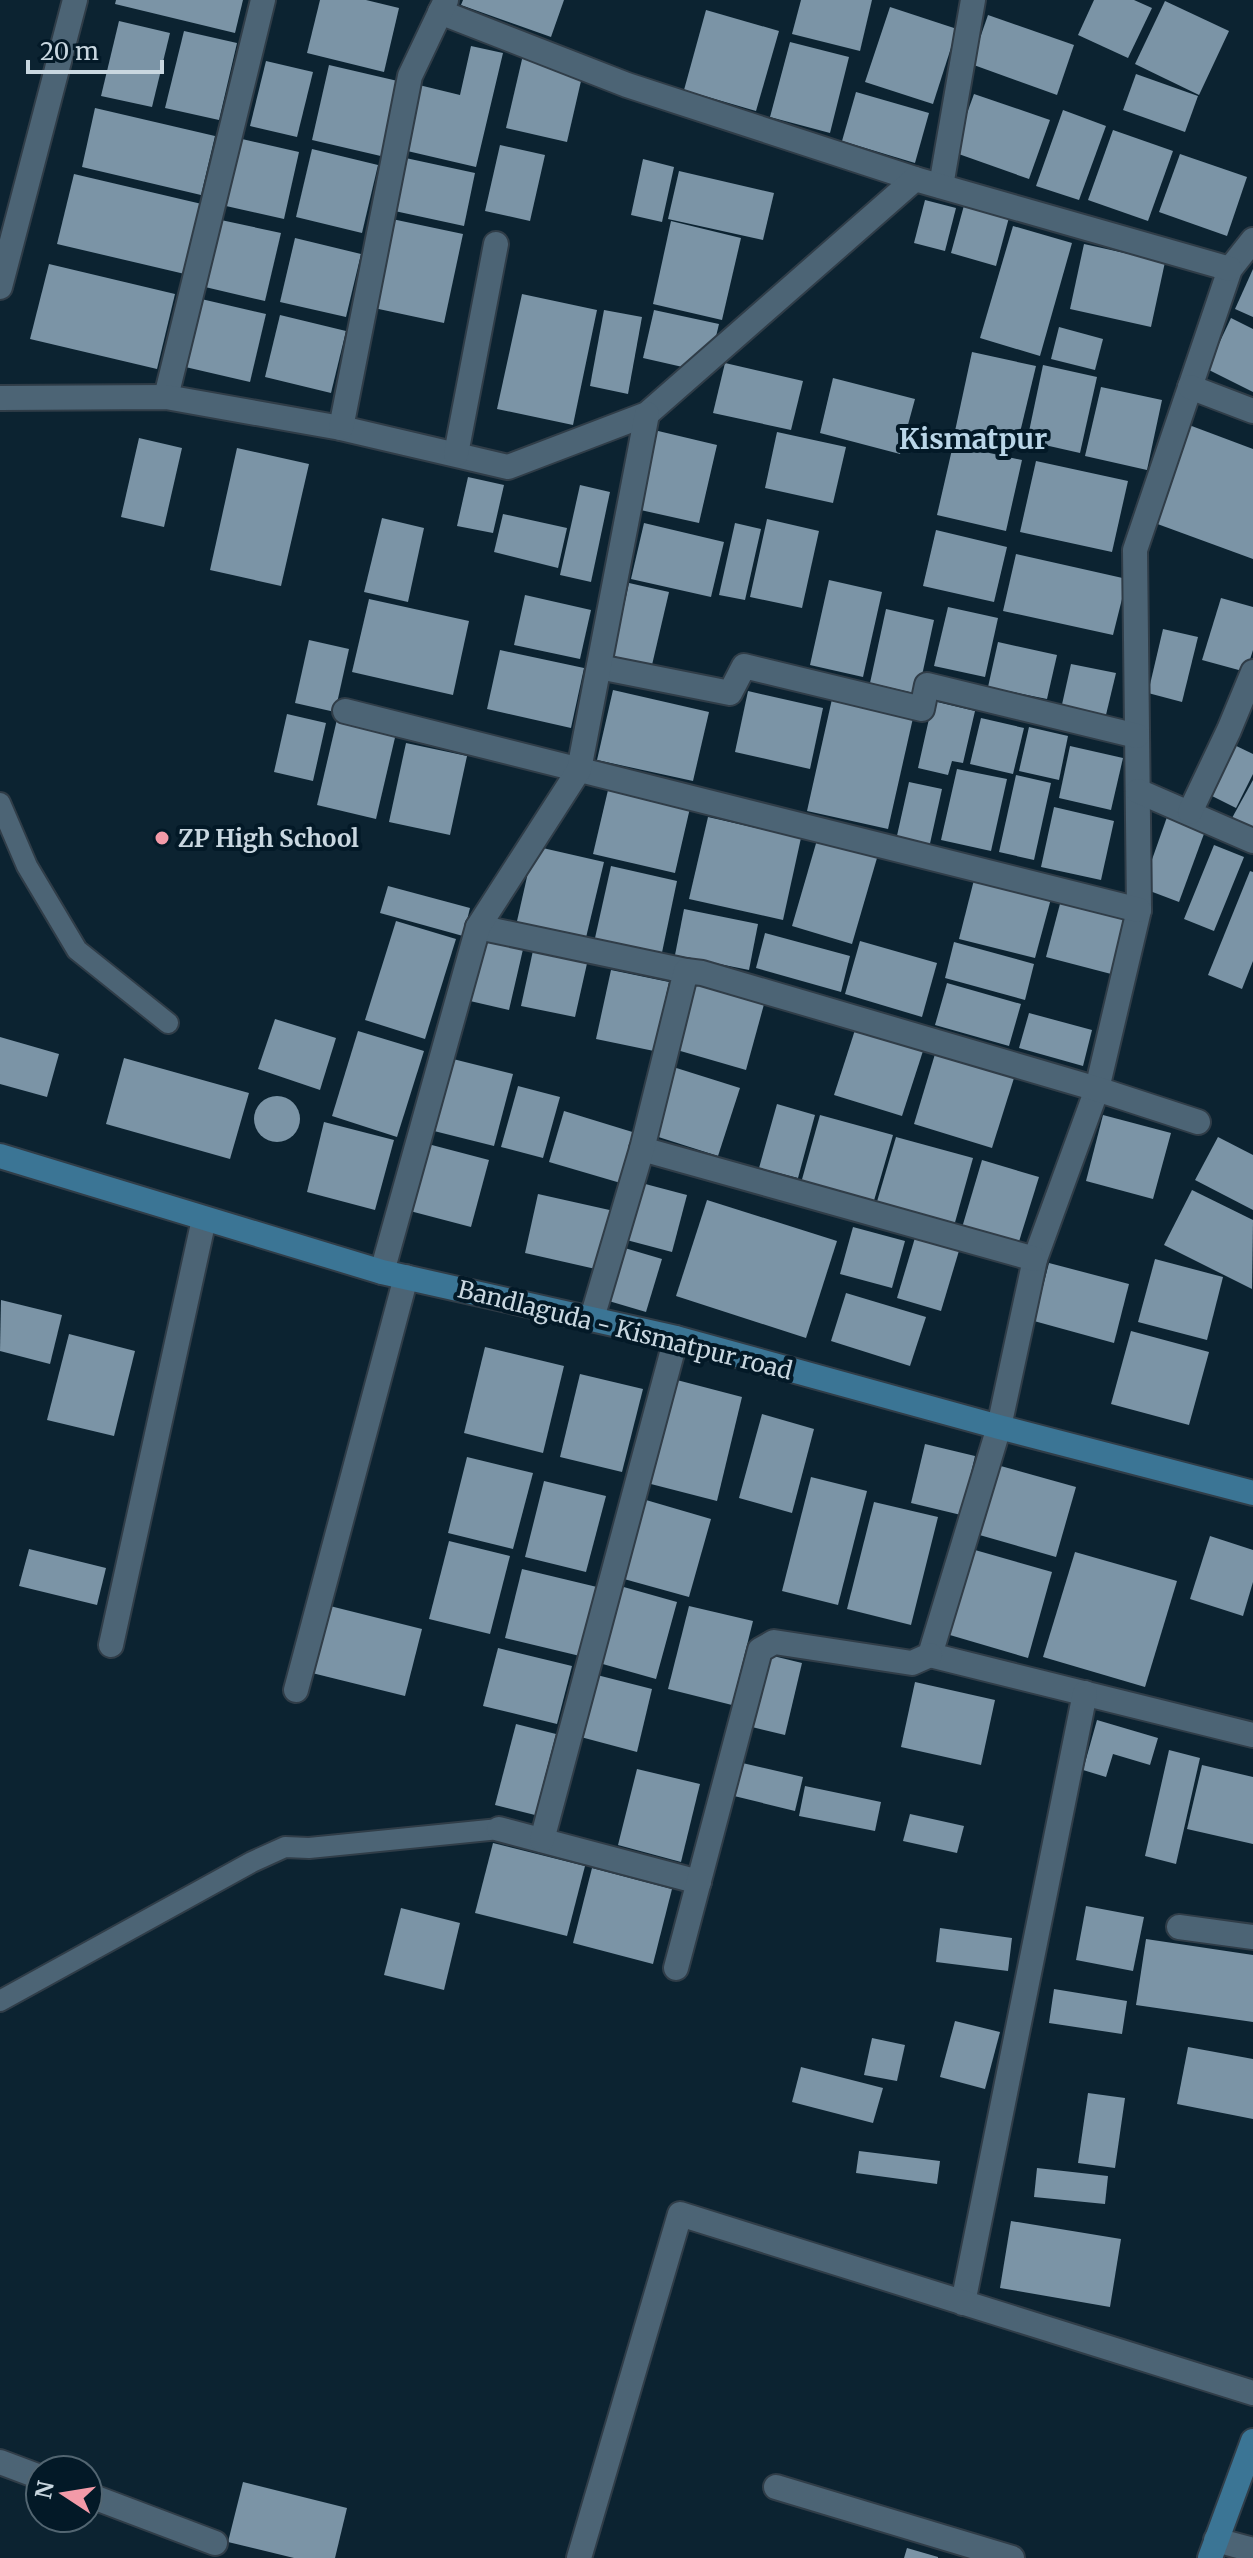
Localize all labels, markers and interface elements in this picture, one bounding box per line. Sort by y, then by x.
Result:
scale bar [28,24,162,74]
text: 20 m [40,36,99,67]
district label: Kismatpur [899,421,1047,457]
place label: ZP High School [178,823,359,854]
marker: ZP High School [153,829,171,847]
street label: Bandlaguda - Kismatpur road [454,1273,796,1387]
north arrow [24,2454,104,2534]
text: N [29,2478,60,2501]

